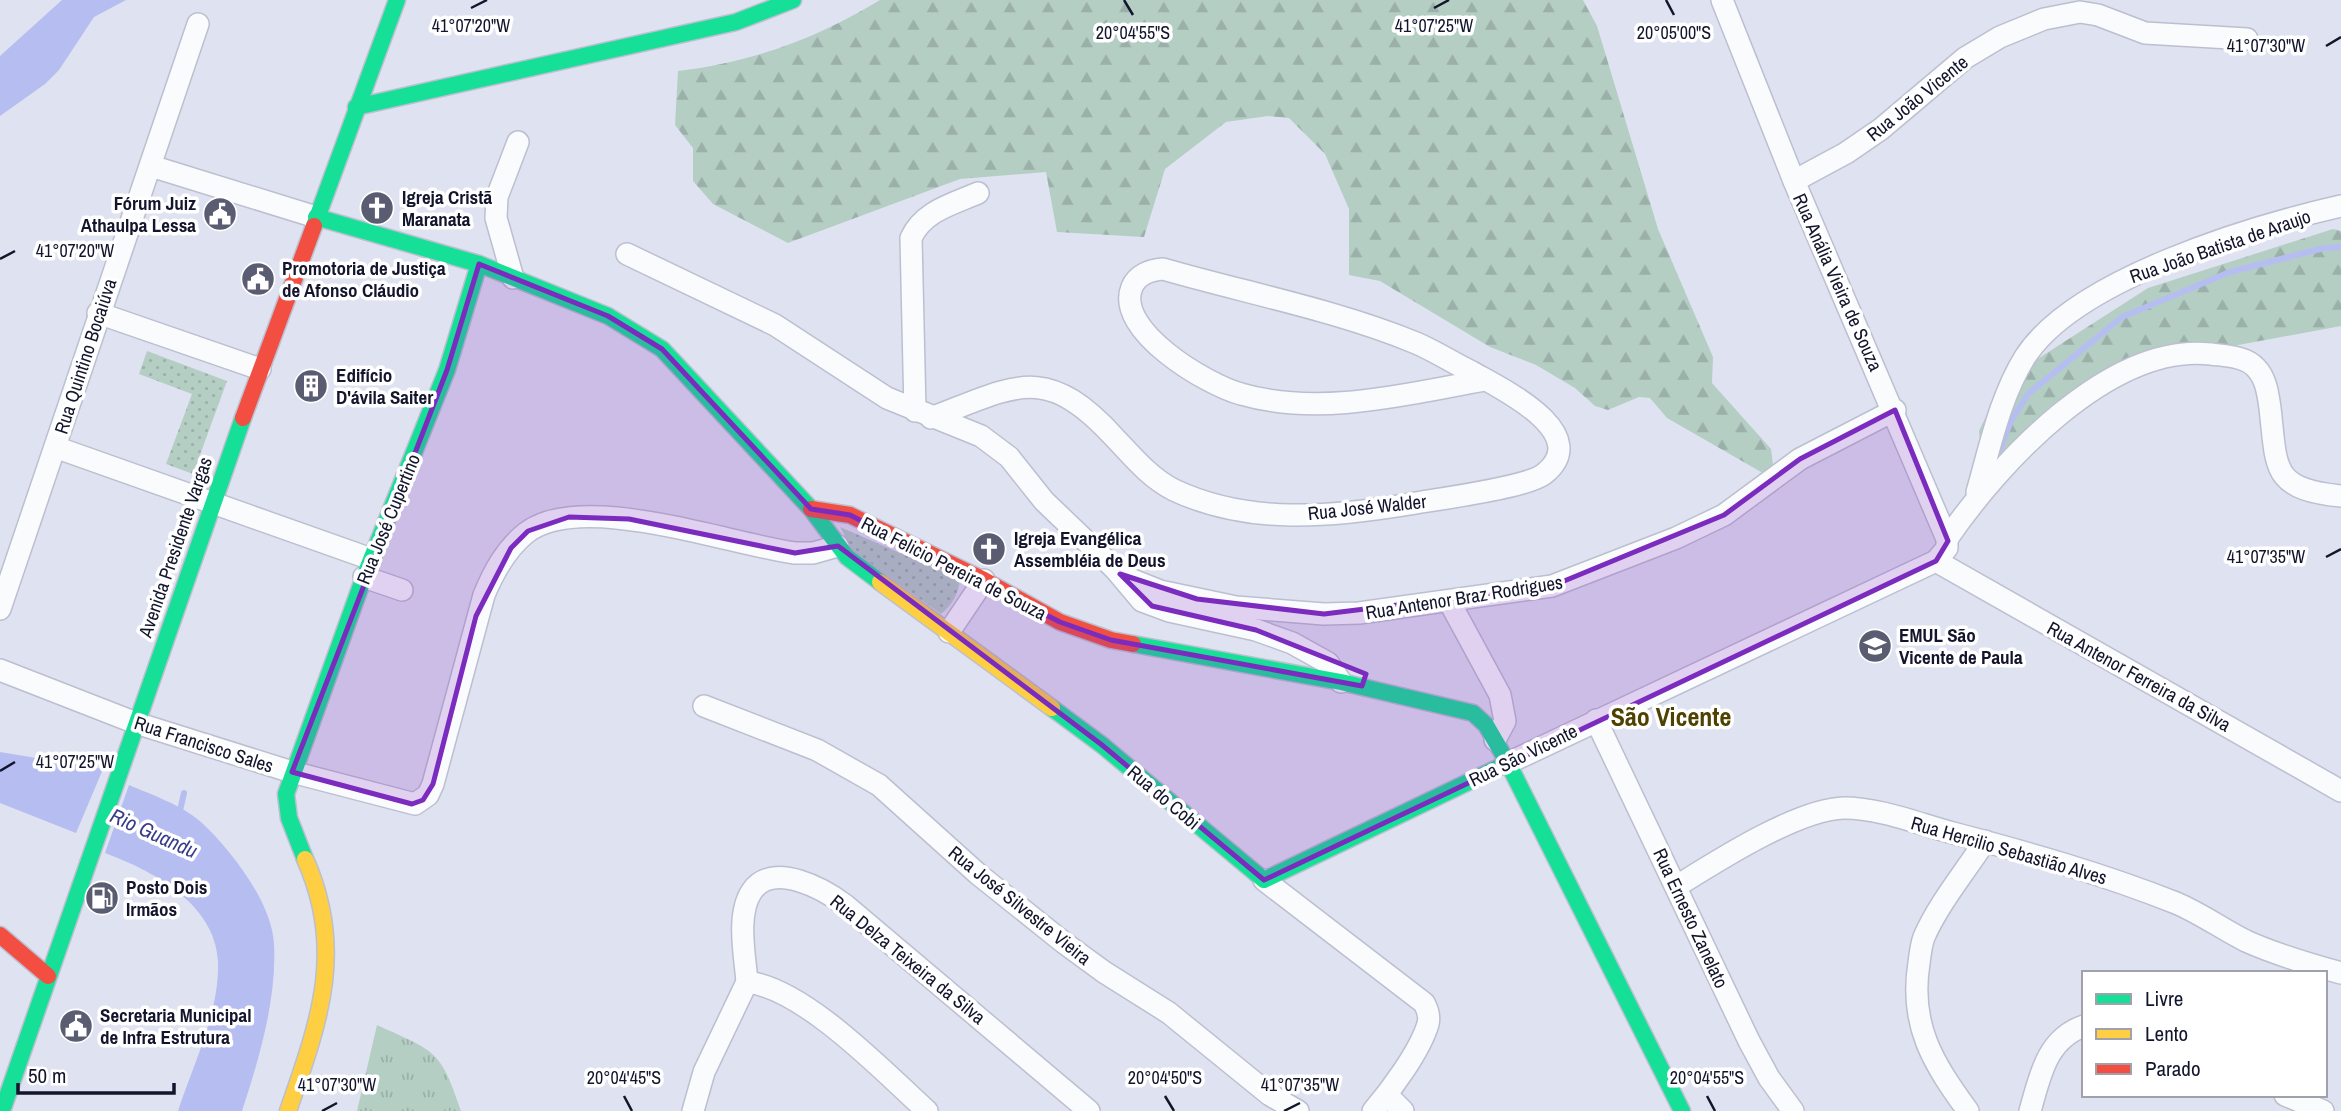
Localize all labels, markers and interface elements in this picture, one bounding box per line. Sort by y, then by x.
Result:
text: 41°07'20"W [432,13,510,38]
text: 41°07'25"W [1395,13,1473,38]
text: 20°04'55"S [1096,20,1170,45]
text: 20°05'00"S [1637,20,1711,45]
text: 41°07'30"W [2227,33,2305,58]
street label: Rua João Vicente [1861,49,1973,147]
place label: Igreja Cristã Maranata [402,184,492,232]
church icon: Igreja Cristã Maranata [358,189,396,227]
street label: Rua Anália Vieira de Souza [1787,189,1889,375]
place label: Fórum Juiz Athaulpa Lessa [81,190,196,238]
public building icon: Fórum Juiz Athaulpa Lessa [201,195,239,233]
street label: Rua João Batista de Araujo [2126,203,2314,289]
text: 41°07'20"W [36,238,114,263]
place label: Promotoria de Justiça de Afonso Cláudio [282,255,446,303]
public building icon: Promotoria de Justiça de Afonso Cláudio [239,260,277,298]
street label: Rua Quintino Bocaiúva [48,275,122,437]
place label: Edifício D'ávila Saiter [336,362,433,410]
building icon: Edifício D'ávila Saiter [292,367,330,405]
street label: Rua José Cupertino [350,450,426,588]
street label: Avenida Presidente Vargas [132,453,218,642]
street label: Rua José Walder [1307,488,1428,526]
street label: Rua Felicio Pereira de Souza [857,510,1051,626]
place label: Igreja Evangélica Assembléia de Deus [1014,525,1166,573]
church icon: Igreja Evangélica Assembléia de Deus [970,530,1008,568]
text: 41°07'35"W [2227,544,2305,569]
street label: Rua Antenor Braz Rodrigues [1364,569,1565,625]
street label: Rua Antenor Ferreira da Silva [2043,615,2236,738]
place label: EMUL São Vicente de Paula [1899,622,2023,670]
school or university icon: EMUL São Vicente de Paula [1856,627,1894,665]
district label: São Vicente [1611,699,1731,734]
street label: Rua Francisco Sales [131,709,277,779]
street label: Rua São Vicente [1464,718,1582,792]
text: 41°07'25"W [36,749,114,774]
street label: Rua do Cobi [1122,759,1206,835]
water label: Rio Guandu [106,801,203,865]
street label: Rua Hercilio Sebastião Alves [1908,810,2110,890]
street label: Rua José Silvestre Vieira [943,839,1097,971]
street label: Rua Ernesto Zanelato [1647,844,1735,992]
place label: Posto Dois Irmãos [126,874,207,922]
fuel station icon: Posto Dois Irmãos [83,879,121,917]
street label: Rua Delza Teixeira da Silva [825,888,991,1030]
legend [2082,971,2327,1097]
text: Livre [2145,984,2183,1013]
place label: Secretaria Municipal de Infra Estrutura [100,1002,252,1050]
public building icon: Secretaria Municipal de Infra Estrutura [57,1007,95,1045]
text: Lento [2145,1019,2188,1048]
scale bar [18,1052,173,1096]
text: Parado [2145,1054,2201,1083]
text: 50 m [28,1061,66,1090]
text: 20°04'45"S [587,1065,661,1090]
text: 20°04'50"S [1128,1065,1202,1090]
text: 20°04'55"S [1670,1065,1744,1090]
text: 41°07'30"W [298,1072,376,1097]
text: 41°07'35"W [1261,1072,1339,1097]

